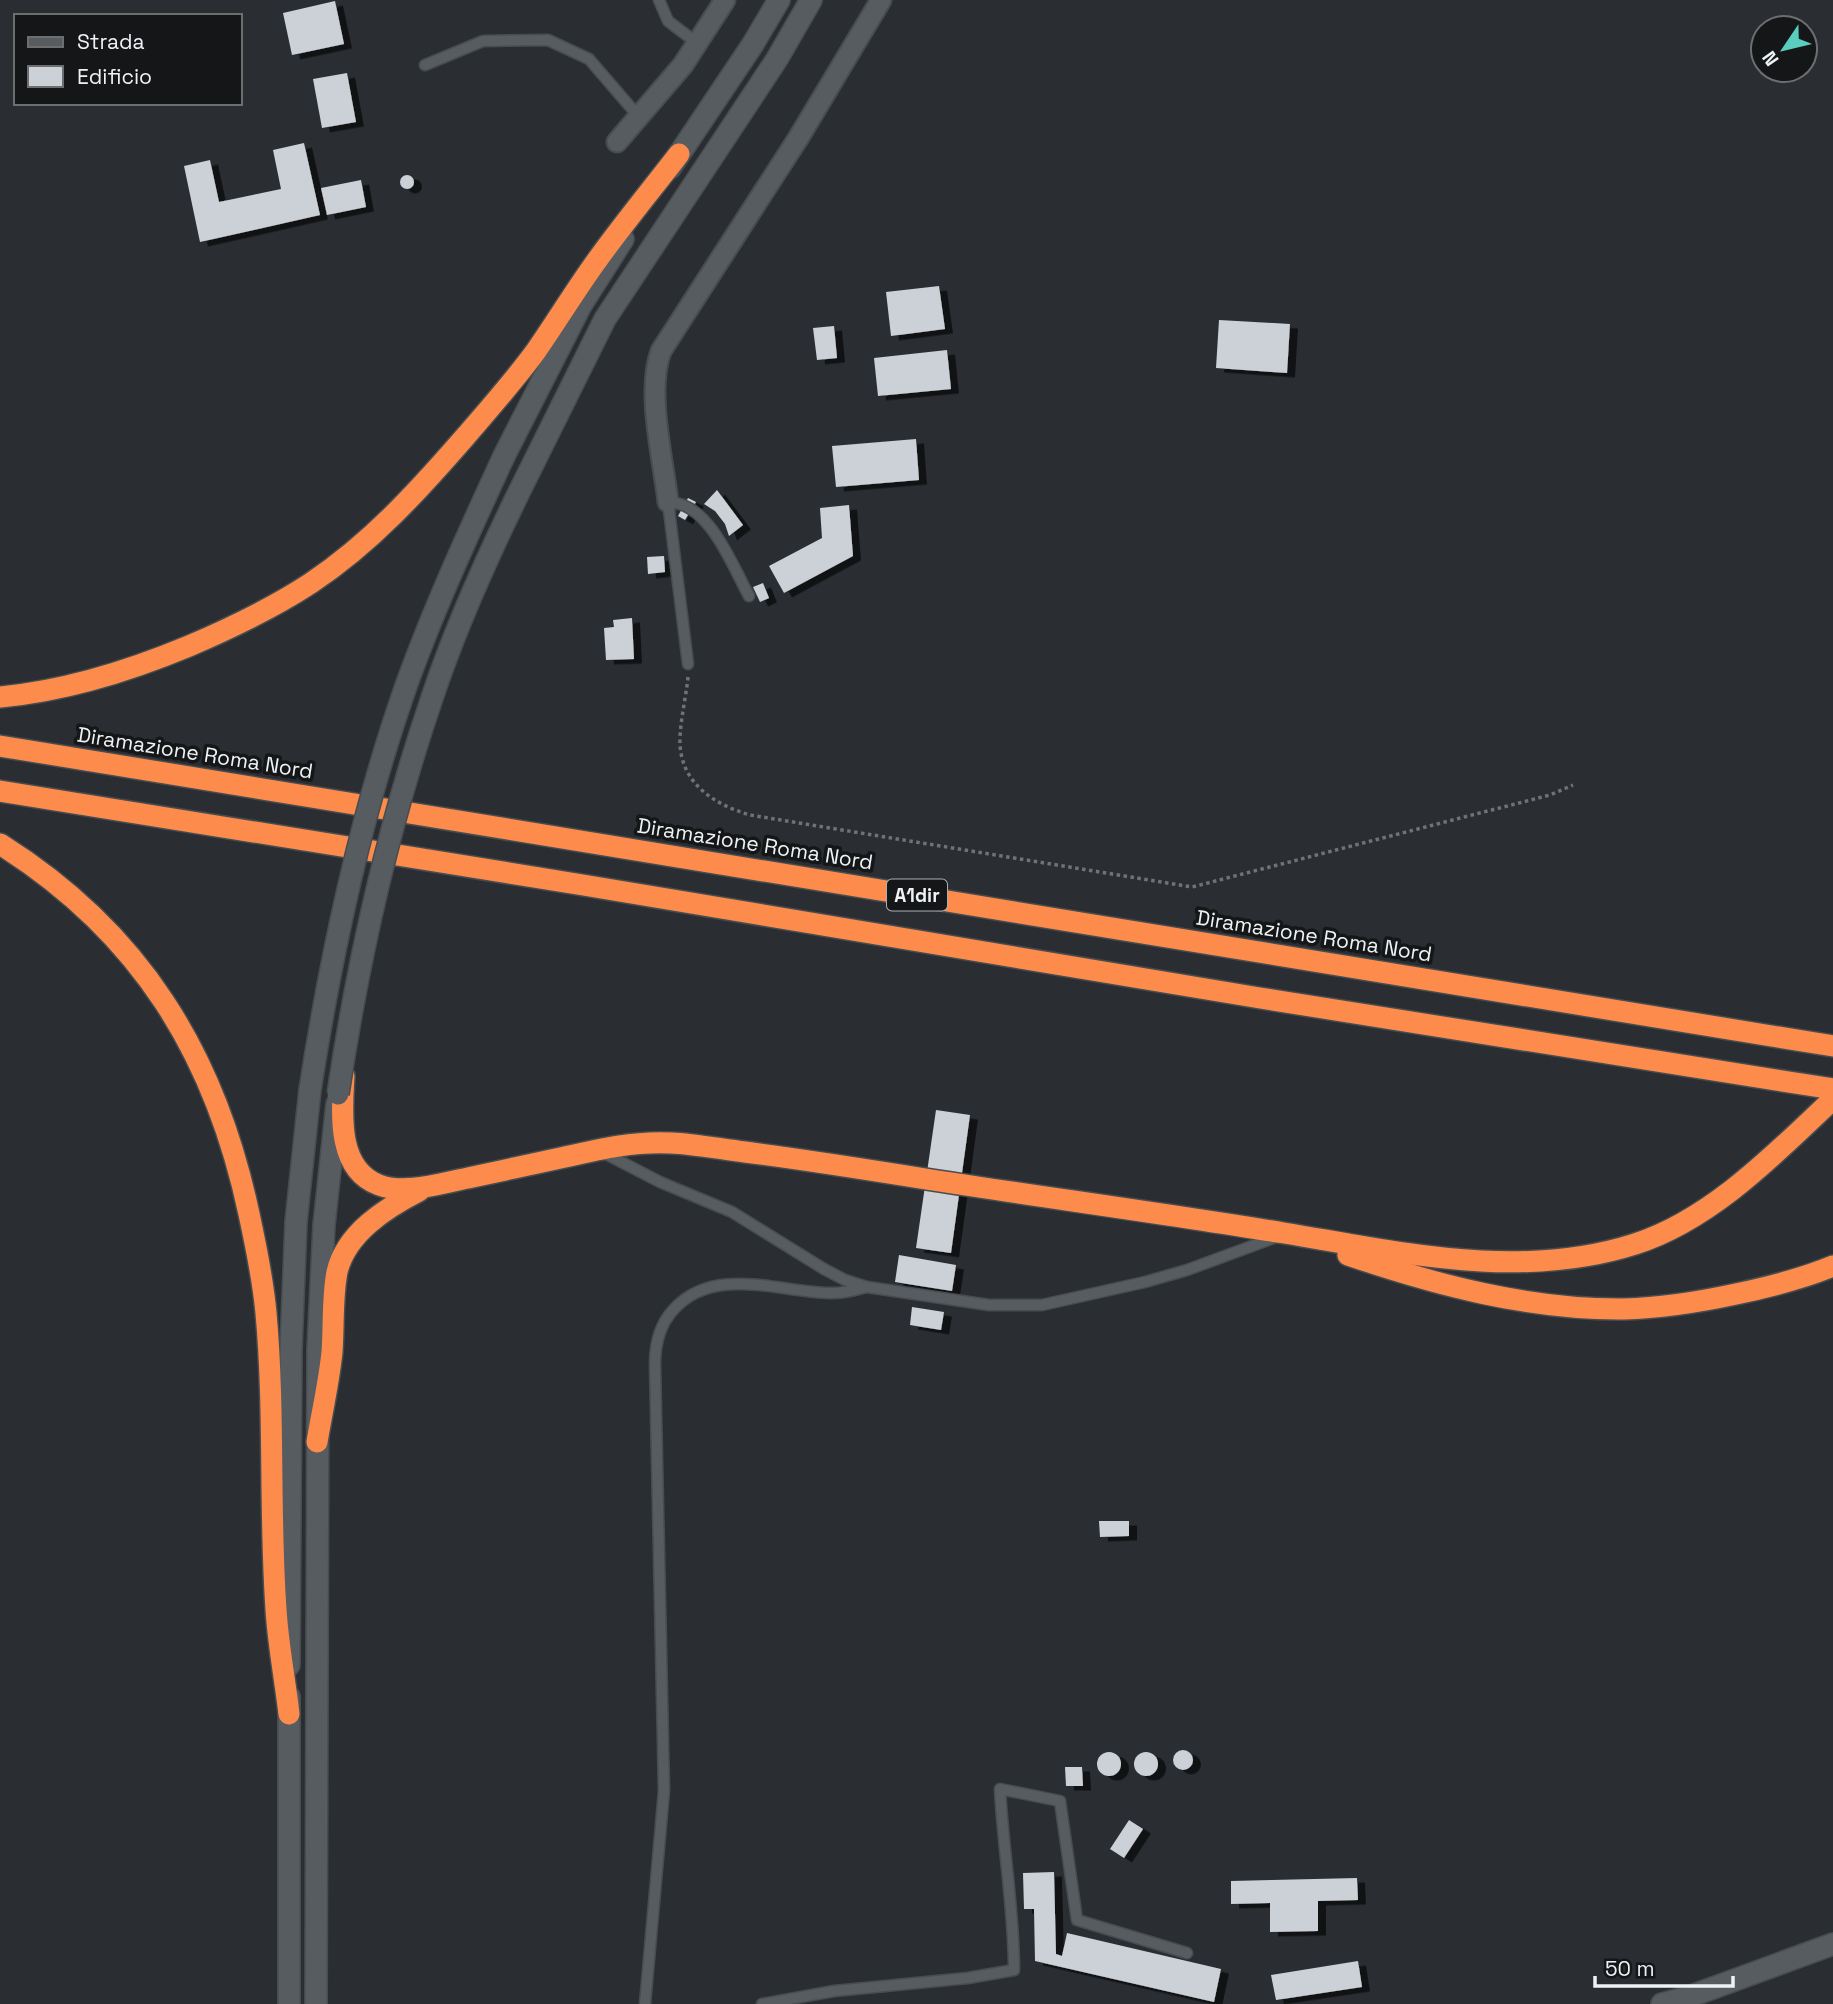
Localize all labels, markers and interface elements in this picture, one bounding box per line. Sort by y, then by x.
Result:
legend [14,14,242,105]
north arrow [1749,14,1819,84]
text: Strada [77,28,144,55]
text: N [1757,46,1784,71]
text: Edificio [77,63,152,90]
street label: Diramazione Roma Nord [75,721,315,784]
street label: Diramazione Roma Nord [635,812,875,875]
road number: A1dir [887,880,947,911]
street label: Diramazione Roma Nord [1194,904,1434,967]
scale bar [1595,1944,1733,1988]
text: 50 m [1605,1955,1655,1982]

